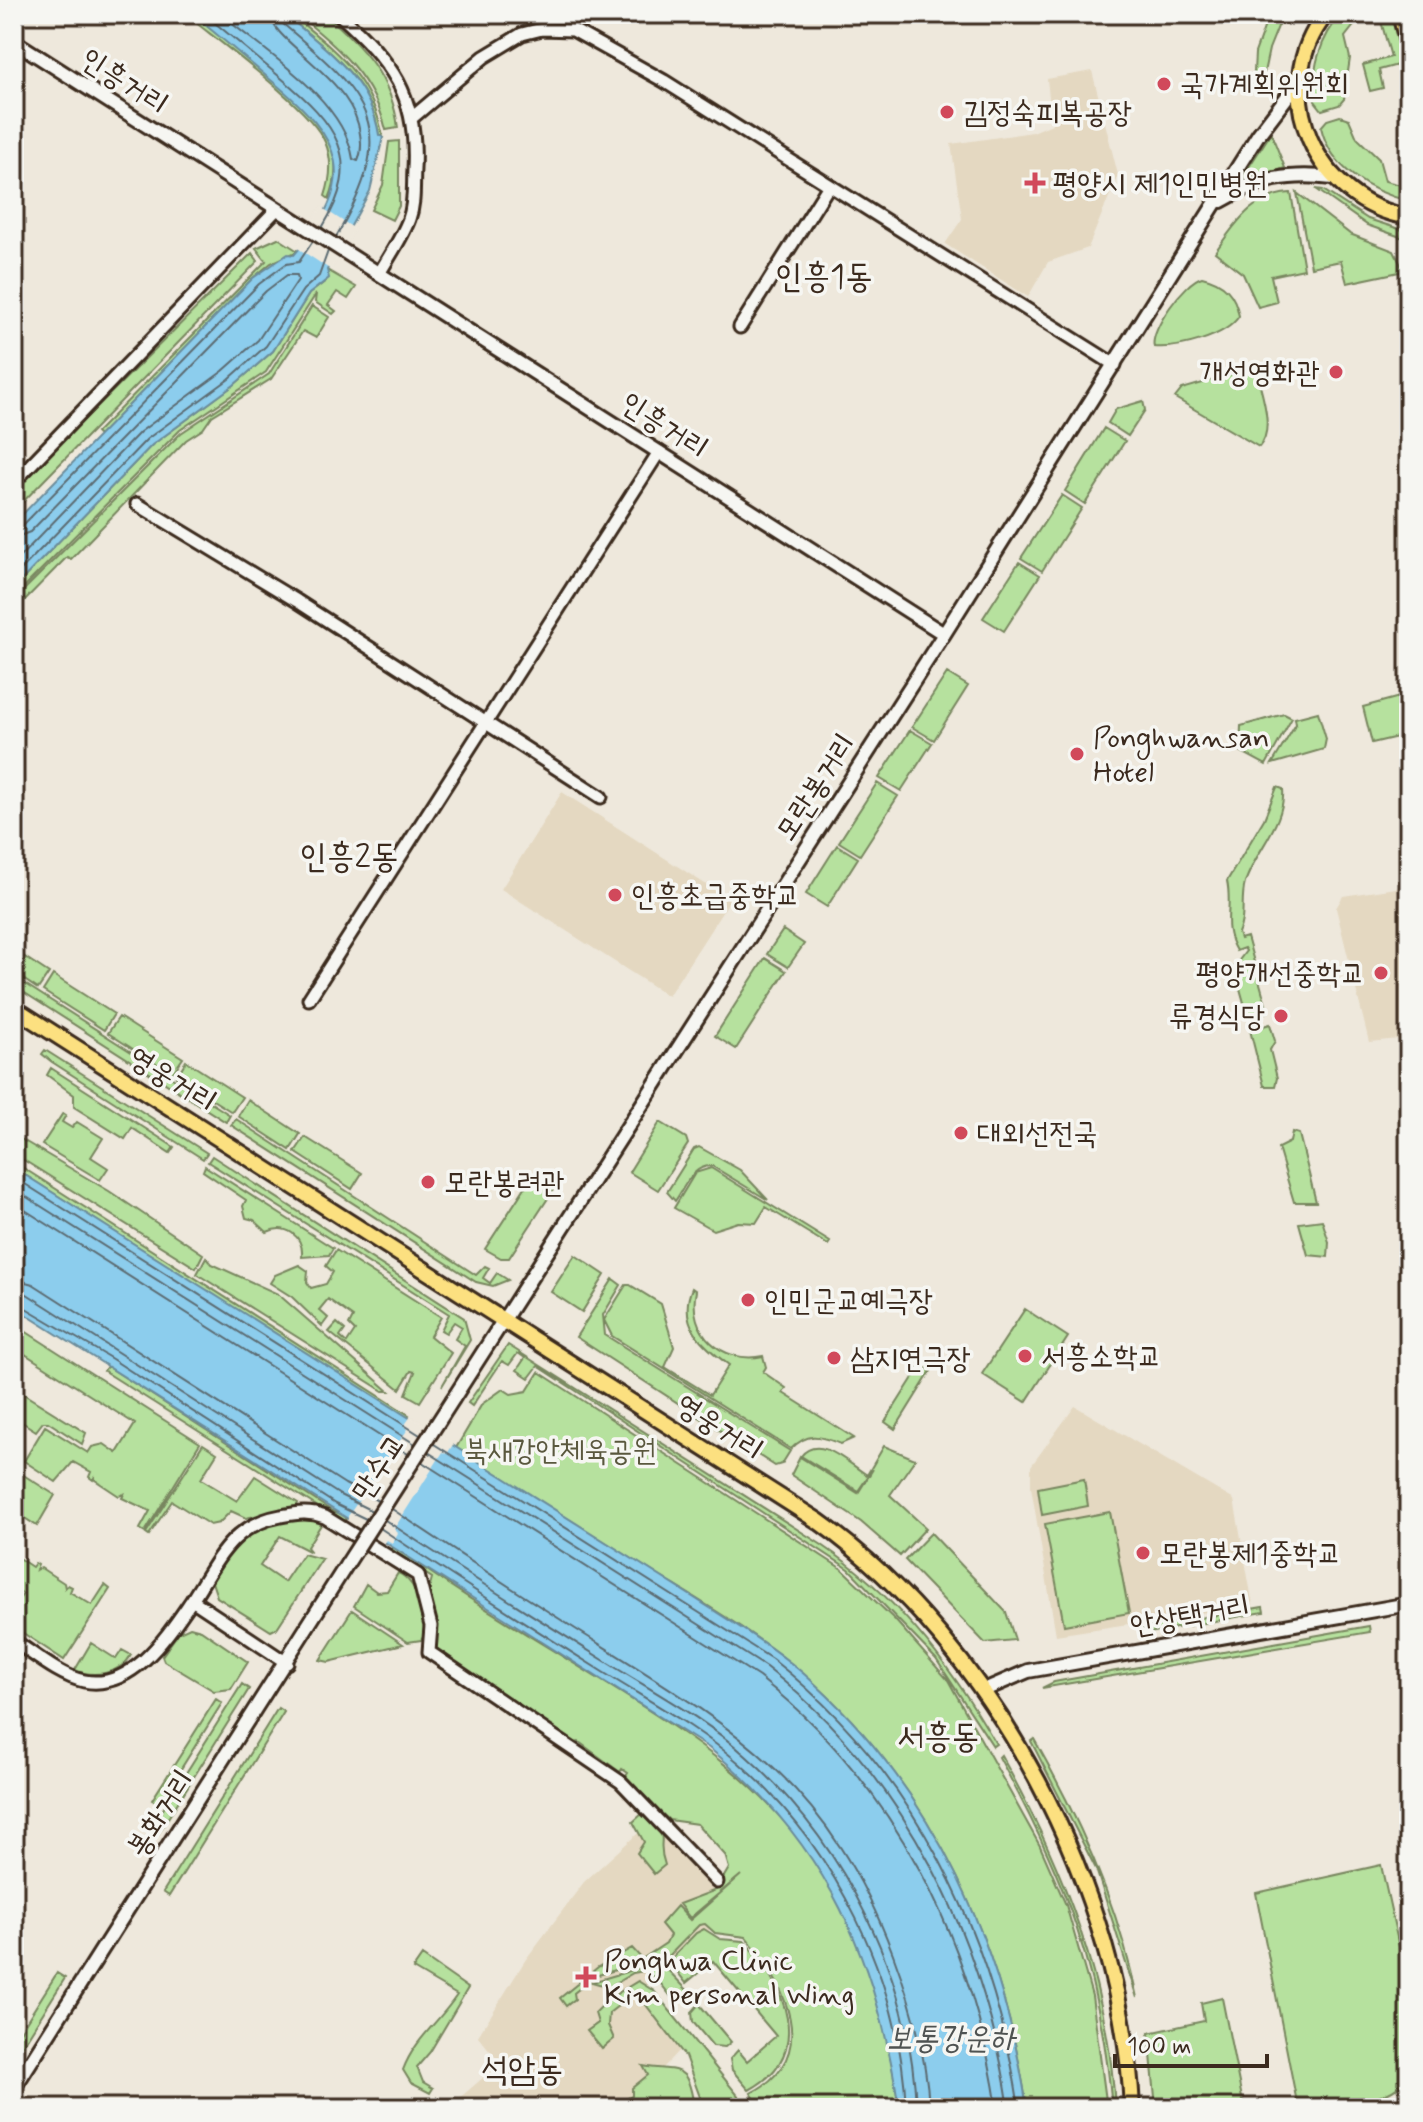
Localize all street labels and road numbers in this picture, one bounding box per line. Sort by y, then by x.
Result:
street label: 인흥거리 [73,40,175,125]
street label: 인흥거리 [613,384,715,469]
street label: 모란봉거리 [767,727,865,849]
street label: 영웅거리 [121,1038,223,1122]
street label: 영웅거리 [668,1386,770,1471]
street label: 만수교 [343,1427,415,1509]
street label: 안상택거리 [1127,1587,1253,1646]
street label: 봉화거리 [119,1763,204,1865]

